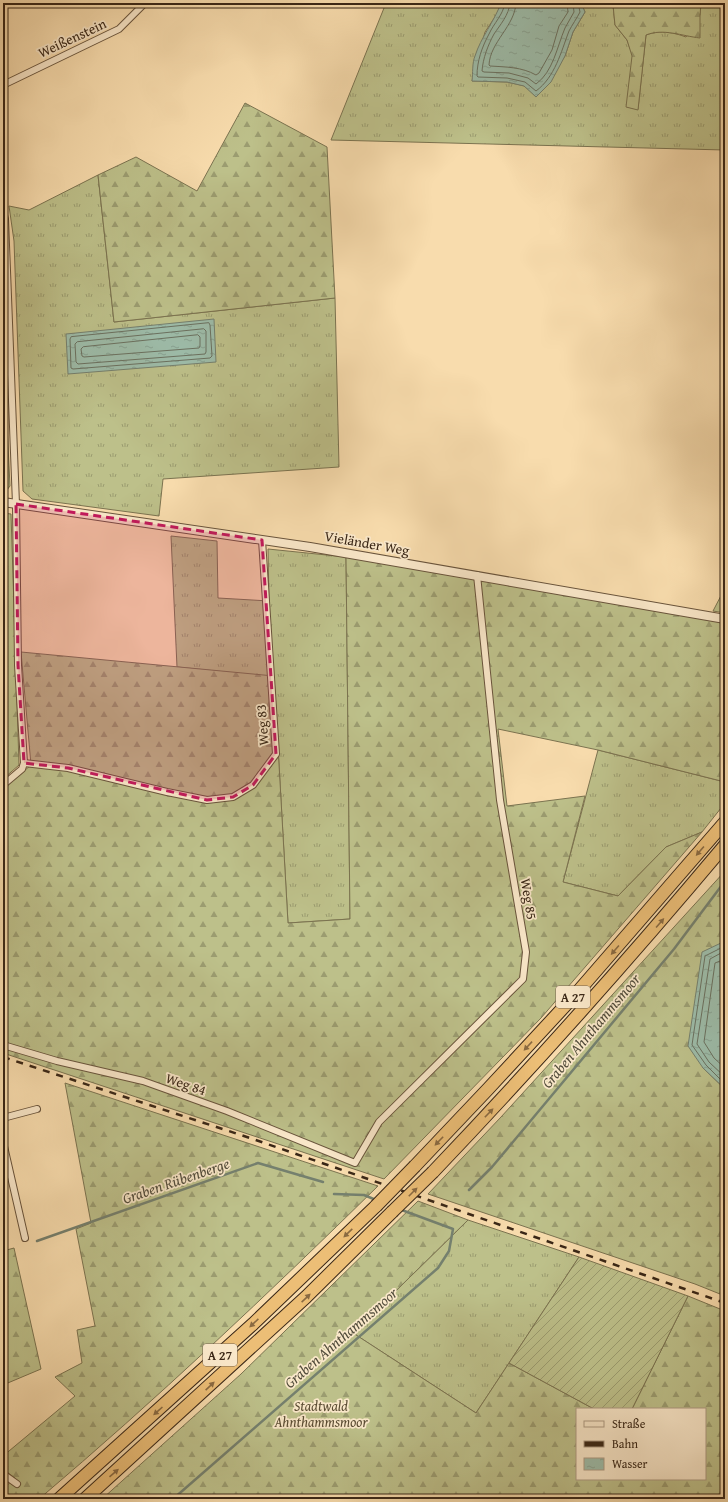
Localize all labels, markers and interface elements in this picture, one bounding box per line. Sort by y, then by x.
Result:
street label: Weißenstein [35,13,110,63]
street label: Vieländer Weg [323,526,411,560]
street label: Weg 83 [251,704,273,746]
one-way arrow [695,846,704,856]
street label: Weg 85 [516,877,542,921]
one-way arrow [655,918,664,927]
one-way arrow [610,944,619,955]
water label: Graben Ahnthammsmoor [536,969,645,1092]
road number: A 27 [556,986,590,1008]
one-way arrow [523,1041,533,1051]
street label: Weg 84 [163,1068,209,1100]
one-way arrow [484,1108,494,1118]
one-way arrow [434,1136,444,1146]
water label: Graben Rübenberge [120,1152,232,1209]
one-way arrow [408,1187,418,1197]
one-way arrow [343,1228,353,1238]
water label: Graben Ahnthammsmoor [280,1282,402,1393]
one-way arrow [300,1293,311,1302]
one-way arrow [249,1318,259,1328]
road number: A 27 [203,1344,237,1366]
one-way arrow [205,1381,215,1390]
park label: Stadtwald Ahnthammsmoor [273,1396,368,1432]
one-way arrow [153,1406,163,1415]
legend [576,1408,706,1480]
text: Straße [612,1415,646,1432]
text: Bahn [612,1435,638,1452]
text: Wasser [612,1455,648,1472]
one-way arrow [109,1469,119,1478]

